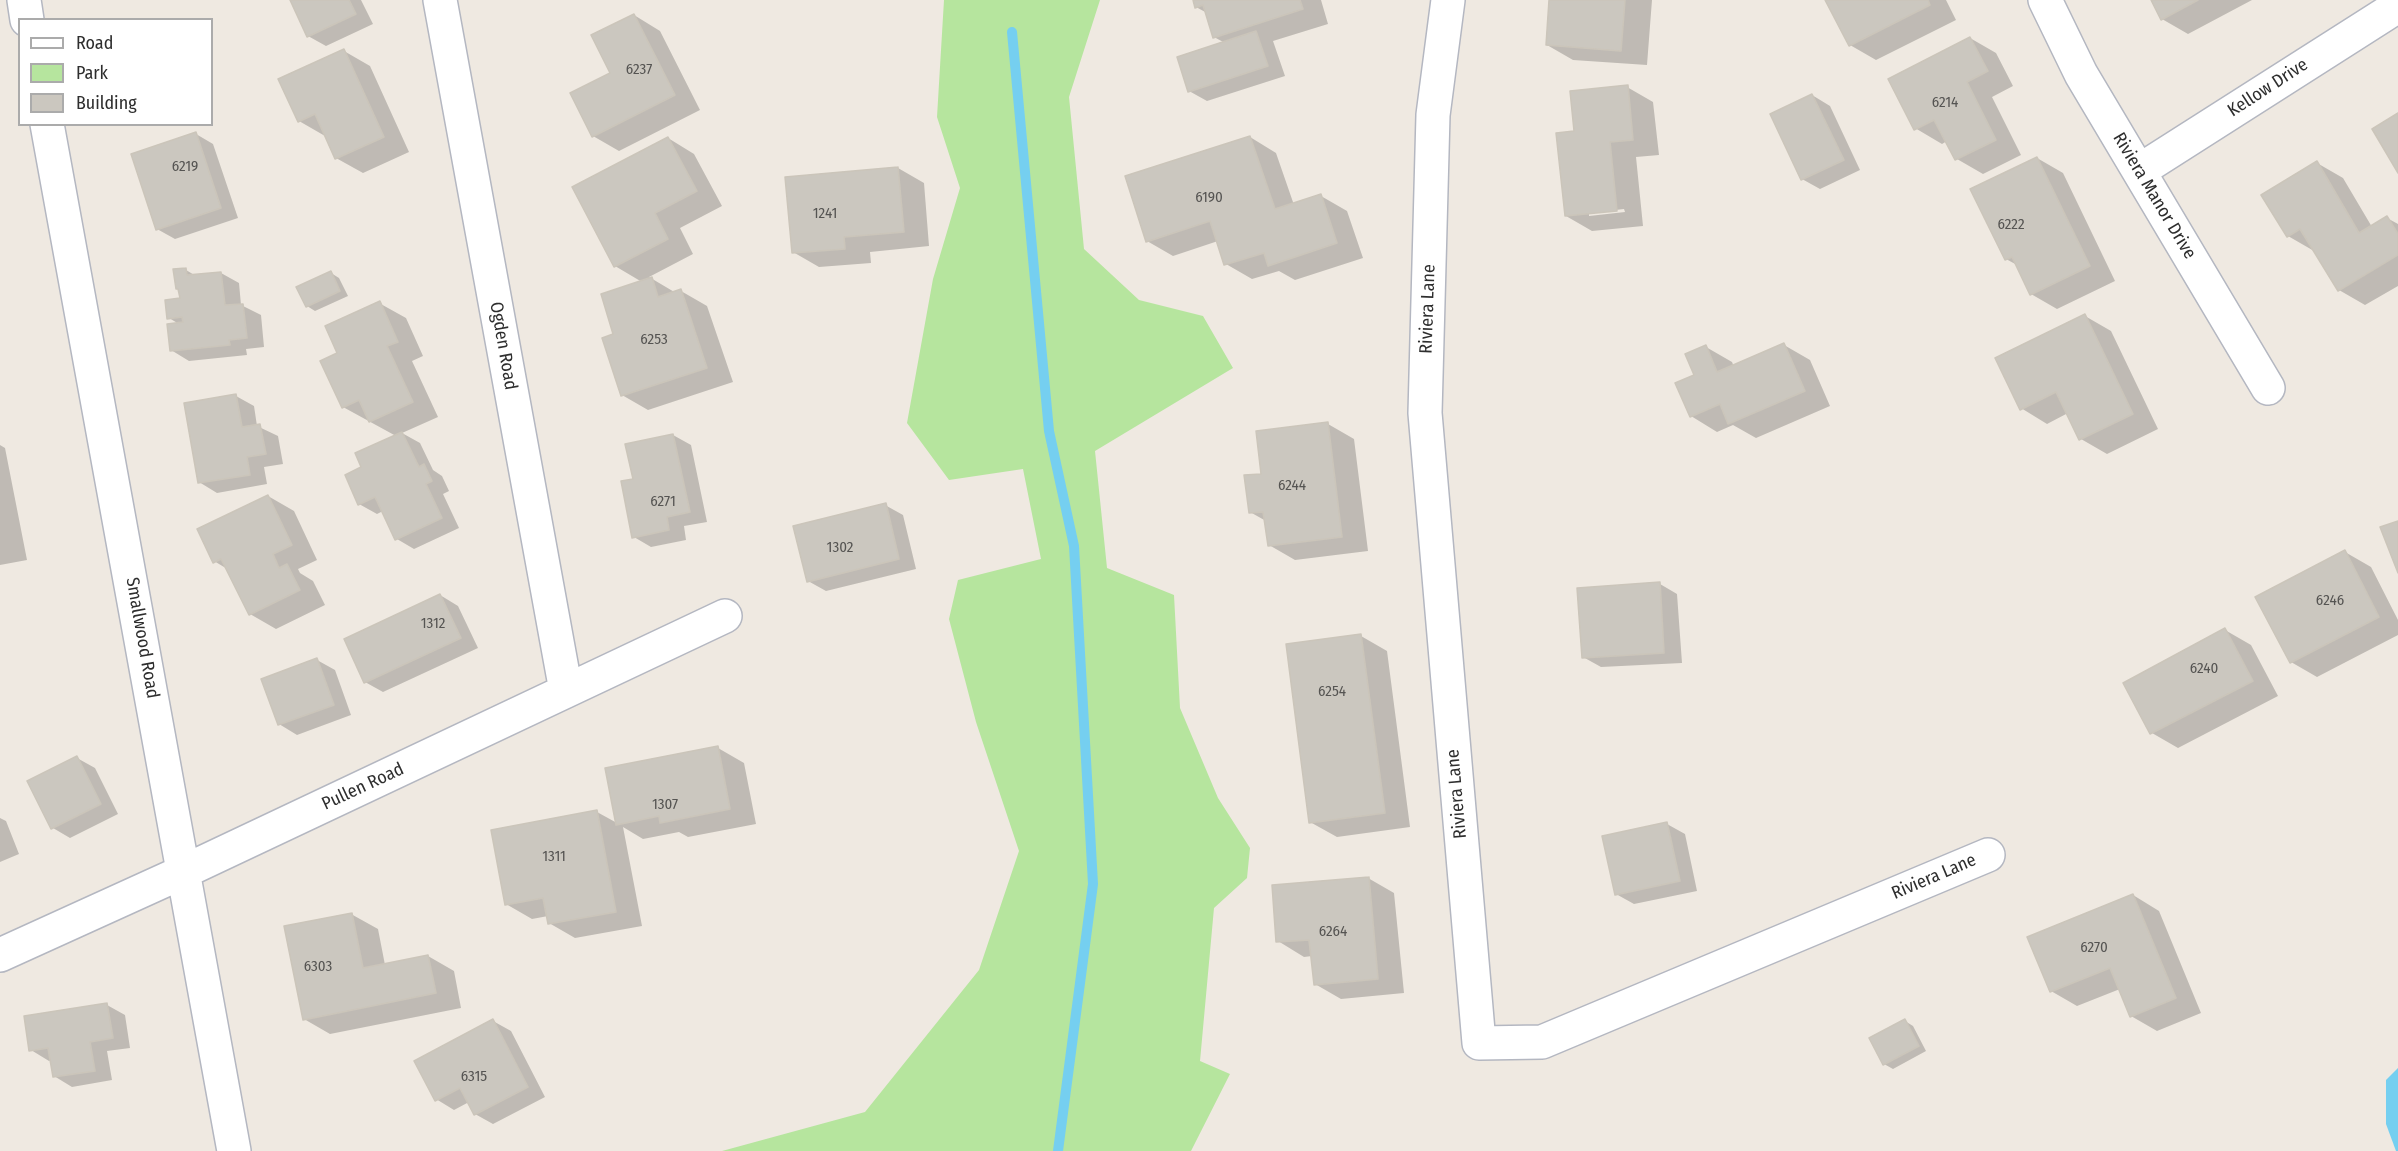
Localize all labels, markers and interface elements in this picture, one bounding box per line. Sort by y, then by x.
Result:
legend [18,18,213,126]
text: Road [76,32,113,54]
street label: Kellow Drive [2224,54,2312,122]
house number: 6237 [626,61,652,79]
text: Park [76,62,108,84]
text: Building [76,92,137,114]
house number: 6214 [1932,94,1958,112]
street label: Riviera Manor Drive [2108,129,2200,263]
house number: 6219 [172,158,198,176]
house number: 6190 [1195,189,1223,207]
house number: 1241 [813,205,837,223]
house number: 6222 [1997,216,2025,234]
street label: Riviera Lane [1416,264,1440,354]
street label: Ogden Road [485,300,521,392]
house number: 6253 [640,331,668,349]
house number: 6244 [1278,477,1306,495]
house number: 6271 [650,493,676,511]
house number: 1302 [827,539,853,557]
street label: Smallwood Road [121,576,163,700]
house number: 6246 [2316,592,2344,610]
house number: 1312 [421,615,445,633]
house number: 6240 [2190,660,2218,678]
house number: 6254 [1318,683,1346,701]
street label: Riviera Lane [1442,748,1472,840]
street label: Pullen Road [319,759,407,815]
house number: 1307 [652,796,678,814]
house number: 1311 [542,848,566,866]
street label: Riviera Lane [1889,850,1979,904]
house number: 6264 [1319,923,1347,941]
house number: 6270 [2080,939,2108,957]
house number: 6303 [304,958,332,976]
house number: 6315 [461,1068,487,1086]

